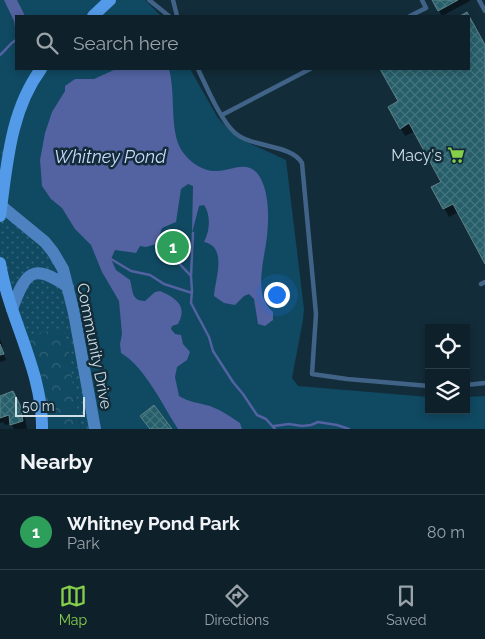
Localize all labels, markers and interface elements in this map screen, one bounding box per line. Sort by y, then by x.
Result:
search box [15,15,470,70]
icon: search [33,29,61,57]
text: Search here [73,32,179,54]
supermarket icon: Macy's [446,145,466,165]
water label: Whitney Pond [54,146,167,167]
place label: Macy's [391,146,442,165]
pin: 1 [157,228,189,266]
street label: Community Drive [73,281,116,411]
your location [264,282,290,308]
map controls [425,324,470,414]
button: locate [425,324,470,369]
button: layers [425,369,470,414]
scale bar [15,394,85,417]
text: 50 m [22,398,55,414]
text: Nearby [20,449,93,474]
text: Whitney Pond Park [67,512,240,534]
text: 1 [32,523,40,542]
text: 80 m [427,523,465,542]
text: Park [67,534,100,553]
tab: Map [59,582,87,628]
tab: Directions [204,582,269,628]
tab: Saved [386,582,426,628]

